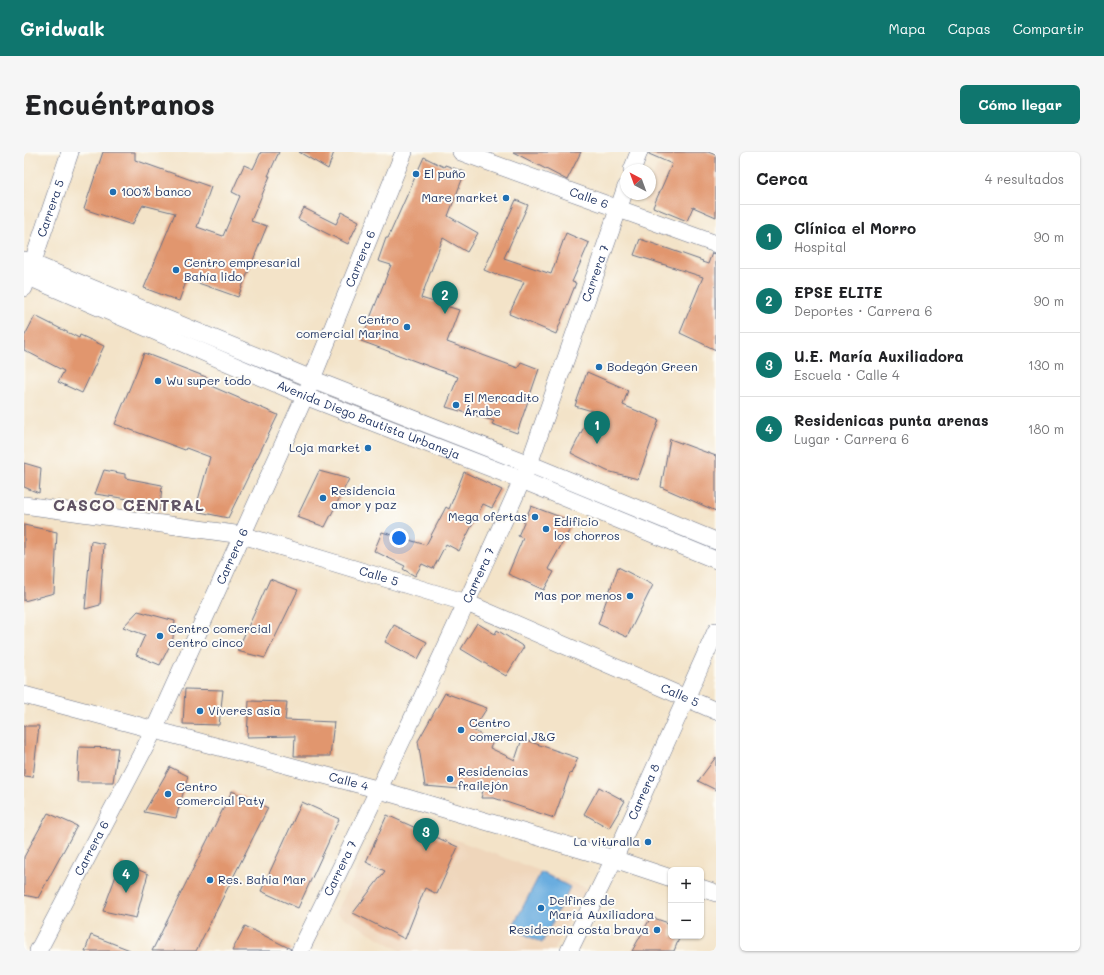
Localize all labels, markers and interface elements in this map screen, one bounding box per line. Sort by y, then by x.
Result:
text: Gridwalk [20,16,105,41]
text: Mapa [889,19,926,38]
text: Capas [948,19,991,38]
text: Compartir [1013,19,1084,38]
button: Cómo llegar [960,85,1080,124]
text: Encuéntranos [24,86,215,122]
north arrow [620,164,656,200]
place label: El puño [424,165,465,181]
text: Cerca [756,167,808,189]
marker: El puño [411,169,421,179]
text: 4 resultados [985,170,1064,187]
street label: Carrera 5 [33,177,67,239]
place label: 100% banco [121,183,191,199]
street label: Calle 6 [567,183,611,212]
marker: 100% banco [108,187,118,197]
place label: Mare market [422,189,498,205]
marker: Mare market [501,193,511,203]
text: Clínica el Morro [794,218,916,238]
street label: Carrera 6 [341,228,378,289]
text: 1 [766,228,772,245]
text: 90 m [1034,228,1064,245]
text: Hospital [794,238,846,255]
street label: Carrera 7 [577,242,612,304]
place label: Centro empresarial Bahía lido [184,254,300,284]
marker: Centro empresarial Bahía lido [171,265,181,275]
pin: 2 [432,281,458,314]
text: EPSE ELITE [794,282,883,302]
text: 2 [765,292,773,309]
text: 90 m [1034,292,1064,309]
text: Deportes · Carrera 6 [794,302,932,319]
place label: Centro comercial Marina [296,311,399,341]
marker: Centro comercial Marina [402,322,412,332]
text: U.E. María Auxiliadora [794,346,964,366]
text: 3 [765,356,773,373]
text: 130 m [1028,356,1064,373]
place label: Bodegón Green [607,358,698,374]
marker: Bodegón Green [594,362,604,372]
text: Escuela · Calle 4 [794,366,900,383]
place label: Wu super todo [166,372,251,388]
marker: Wu super todo [153,376,163,386]
street label: Avenida Diego Bautista Urbaneja [275,376,463,462]
place label: El Mercadito Árabe [464,389,539,419]
marker: El Mercadito Árabe [451,400,461,410]
text: Residenicas punta arenas [794,410,988,430]
pin: 1 [584,411,610,444]
text: 4 [765,420,773,437]
text: 180 m [1028,420,1064,437]
text: Lugar · Carrera 6 [794,430,909,447]
place label: Loja market [289,439,360,455]
marker: Loja market [363,443,373,453]
place label: Residencia amor y paz [331,482,397,512]
marker: Residencia amor y paz [318,493,328,503]
district label: CASCO CENTRAL [53,494,205,515]
place label: Mega ofertas [448,508,527,524]
marker: Mega ofertas [530,512,540,522]
place label: Edificio los chorros [554,513,620,543]
marker: Edificio los chorros [541,524,551,534]
street label: Carrera 6 [212,525,251,587]
your location [389,528,409,548]
street label: Carrera 7 [458,544,498,605]
street label: Calle 5 [357,562,401,589]
place label: Mas por menos [534,587,622,603]
marker: Mas por menos [625,591,635,601]
place label: Centro comercial centro cinco [168,620,271,650]
marker: Centro comercial centro cinco [155,631,165,641]
street label: Calle 5 [658,679,702,710]
place label: Víveres asia [208,702,281,718]
marker: Víveres asia [195,706,205,716]
place label: Centro comercial J&G [469,714,555,744]
marker: Centro comercial J&G [456,725,466,735]
street label: Carrera 8 [624,761,663,822]
place label: Residencias frailejón [458,763,529,793]
street label: Calle 4 [327,768,370,794]
marker: Residencias frailejón [445,774,455,784]
place label: Centro comercial Paty [176,778,265,808]
marker: Centro comercial Paty [163,789,173,799]
street label: Carrera 6 [70,817,112,878]
pin: 3 [413,818,439,851]
place label: La vituralla [574,833,640,849]
street label: Carrera 7 [319,837,360,898]
marker: La vituralla [643,837,653,847]
pin: 4 [113,860,139,893]
map controls [668,867,704,939]
button: + [668,867,704,903]
place label: Res. Bahia Mar [218,871,306,887]
marker: Res. Bahia Mar [205,875,215,885]
place label: Delfines de María Auxiliadora [549,892,654,922]
marker: Delfines de María Auxiliadora [536,903,546,913]
button: − [668,903,704,939]
place label: Residencia costa brava [509,921,649,937]
marker: Residencia costa brava [652,925,662,935]

